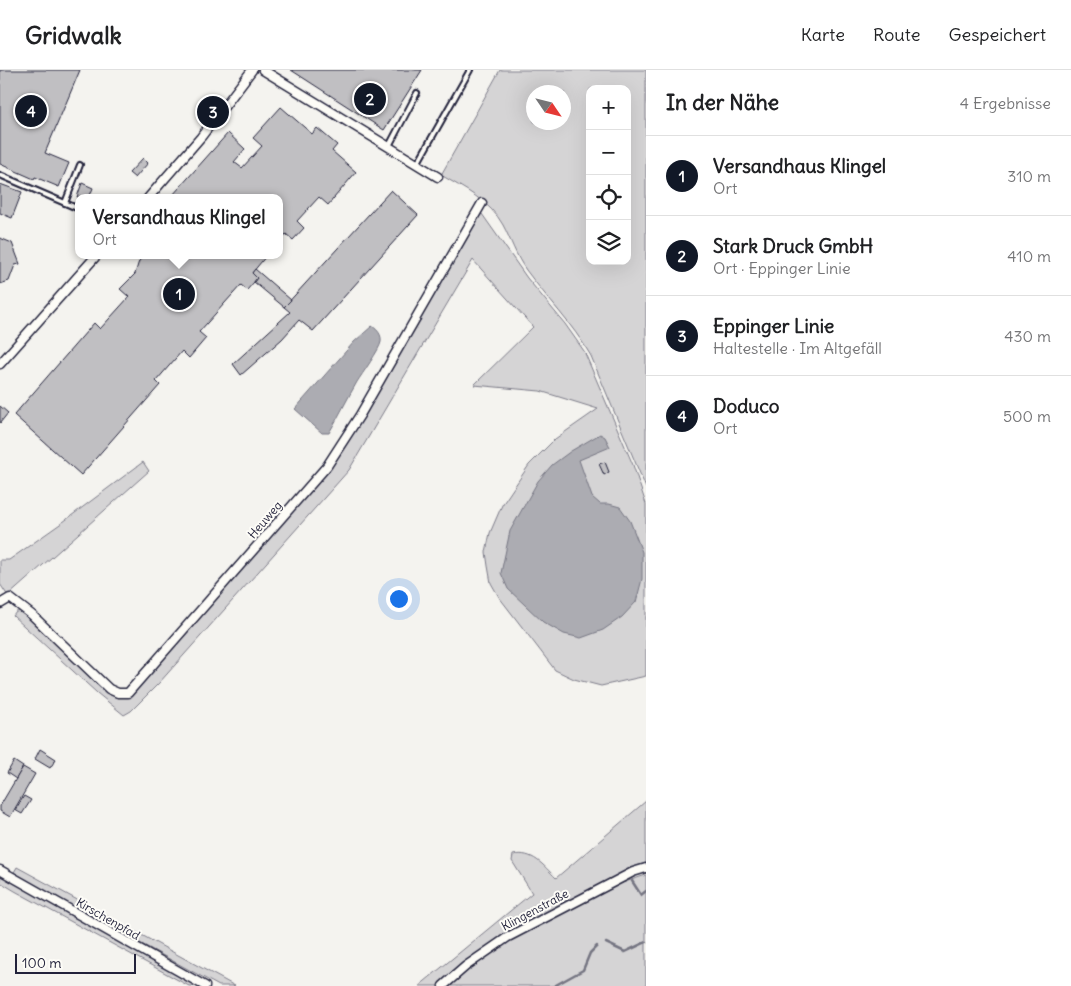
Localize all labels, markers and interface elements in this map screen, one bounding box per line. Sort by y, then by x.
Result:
text: Gridwalk [25,20,122,50]
text: Karte [801,23,845,46]
text: Route [873,23,920,46]
text: Gespeichert [948,23,1046,46]
pin: 2 [354,80,386,118]
north arrow [526,85,571,130]
map controls [586,85,631,265]
button: + [586,85,631,130]
text: In der Nähe [666,89,779,116]
pin: 4 [15,92,47,130]
pin: 3 [197,93,229,131]
text: 4 Ergebnisse [960,93,1051,113]
button: − [586,130,631,175]
text: Versandhaus Klingel [713,154,886,178]
text: 1 [679,166,685,186]
text: 310 m [1007,166,1051,186]
button: locate [586,175,631,220]
text: Ort [713,178,737,198]
popup [75,194,283,259]
text: Versandhaus Klingel [92,205,266,229]
button: layers [586,220,631,265]
text: Ort [92,229,117,249]
text: Stark Druck GmbH [713,234,873,258]
text: 2 [678,246,686,266]
text: 410 m [1007,246,1051,266]
text: Ort · Eppinger Linie [713,258,851,278]
pin: 1 [163,275,195,313]
text: Eppinger Linie [713,314,834,338]
text: 3 [677,326,687,346]
text: 430 m [1004,326,1051,346]
text: Haltestelle · Im Altgefäll [713,338,882,358]
text: Doduco [713,394,780,418]
text: 4 [677,406,687,426]
text: 500 m [1003,406,1051,426]
text: Ort [713,418,737,438]
street label: Heuweg [244,498,285,541]
your location [386,586,412,612]
street label: Klingenstraße [499,886,571,934]
street label: Kirschenpfad [74,894,143,943]
scale bar [15,951,136,974]
text: 100 m [22,954,62,972]

